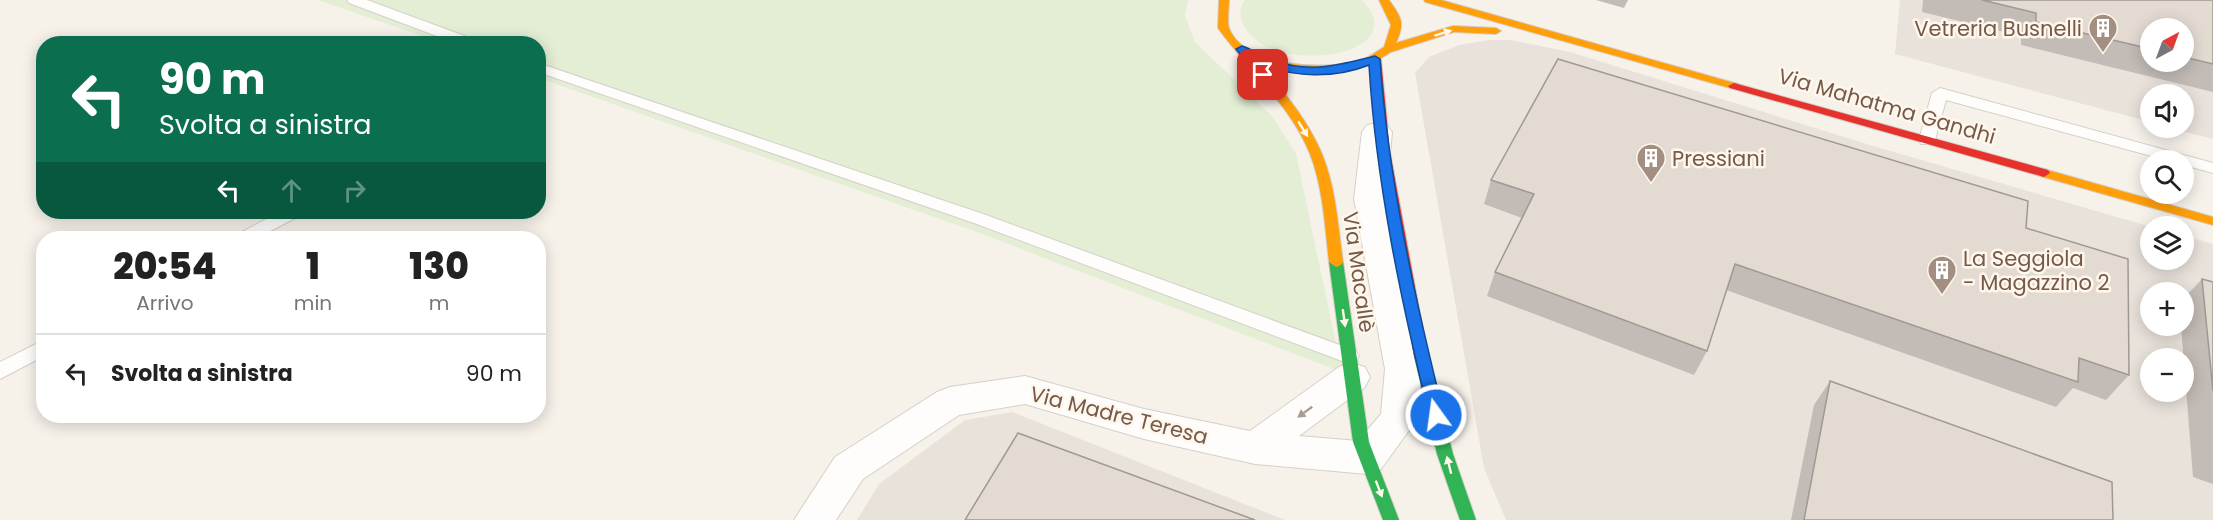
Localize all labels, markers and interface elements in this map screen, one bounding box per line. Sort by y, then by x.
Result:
building icon: Vetreria Busnelli [2087,12,2119,54]
place label: Vetreria Busnelli [1914,14,2082,43]
north arrow [2140,18,2194,72]
map controls [2140,18,2194,402]
one-way arrow [1434,27,1452,37]
pin [1237,49,1288,100]
text: 90 m [159,50,266,109]
icon: arrive [1246,58,1279,91]
icon: left [60,60,138,138]
street label: Via Mahatma Gandhi [1775,61,1999,151]
button: sound [2140,84,2194,138]
text: Svolta a sinistra [159,106,372,143]
one-way arrow [1297,121,1308,137]
building icon: Pressiani [1635,142,1667,184]
place label: Pressiani [1672,144,1765,173]
button: search [2140,150,2194,204]
icon: left [212,174,245,207]
icon: ahead [275,174,308,207]
icon: right [338,174,371,207]
street label: Via Macallè [1336,210,1382,334]
button: layers [2140,216,2194,270]
text: 20:54 [113,241,217,292]
text: 1 [306,241,320,292]
text: 130 [409,241,469,292]
place label: La Seggiola - Magazzino 2 [1963,244,2110,297]
building icon: La Seggiola - Magazzino 2 [1926,254,1958,296]
button: + [2140,282,2194,336]
text: Arrivo [136,289,194,317]
text: min [294,289,332,317]
text: m [429,289,449,317]
one-way arrow [1339,308,1348,327]
button: − [2140,348,2194,402]
icon: left [60,357,93,390]
text: Svolta a sinistra [111,358,293,389]
text: 90 m [466,358,522,389]
street label: Via Madre Teresa [1027,379,1211,451]
position arrow [1404,383,1468,447]
one-way arrow [1297,406,1313,418]
one-way arrow [1443,456,1453,474]
one-way arrow [1375,480,1384,498]

